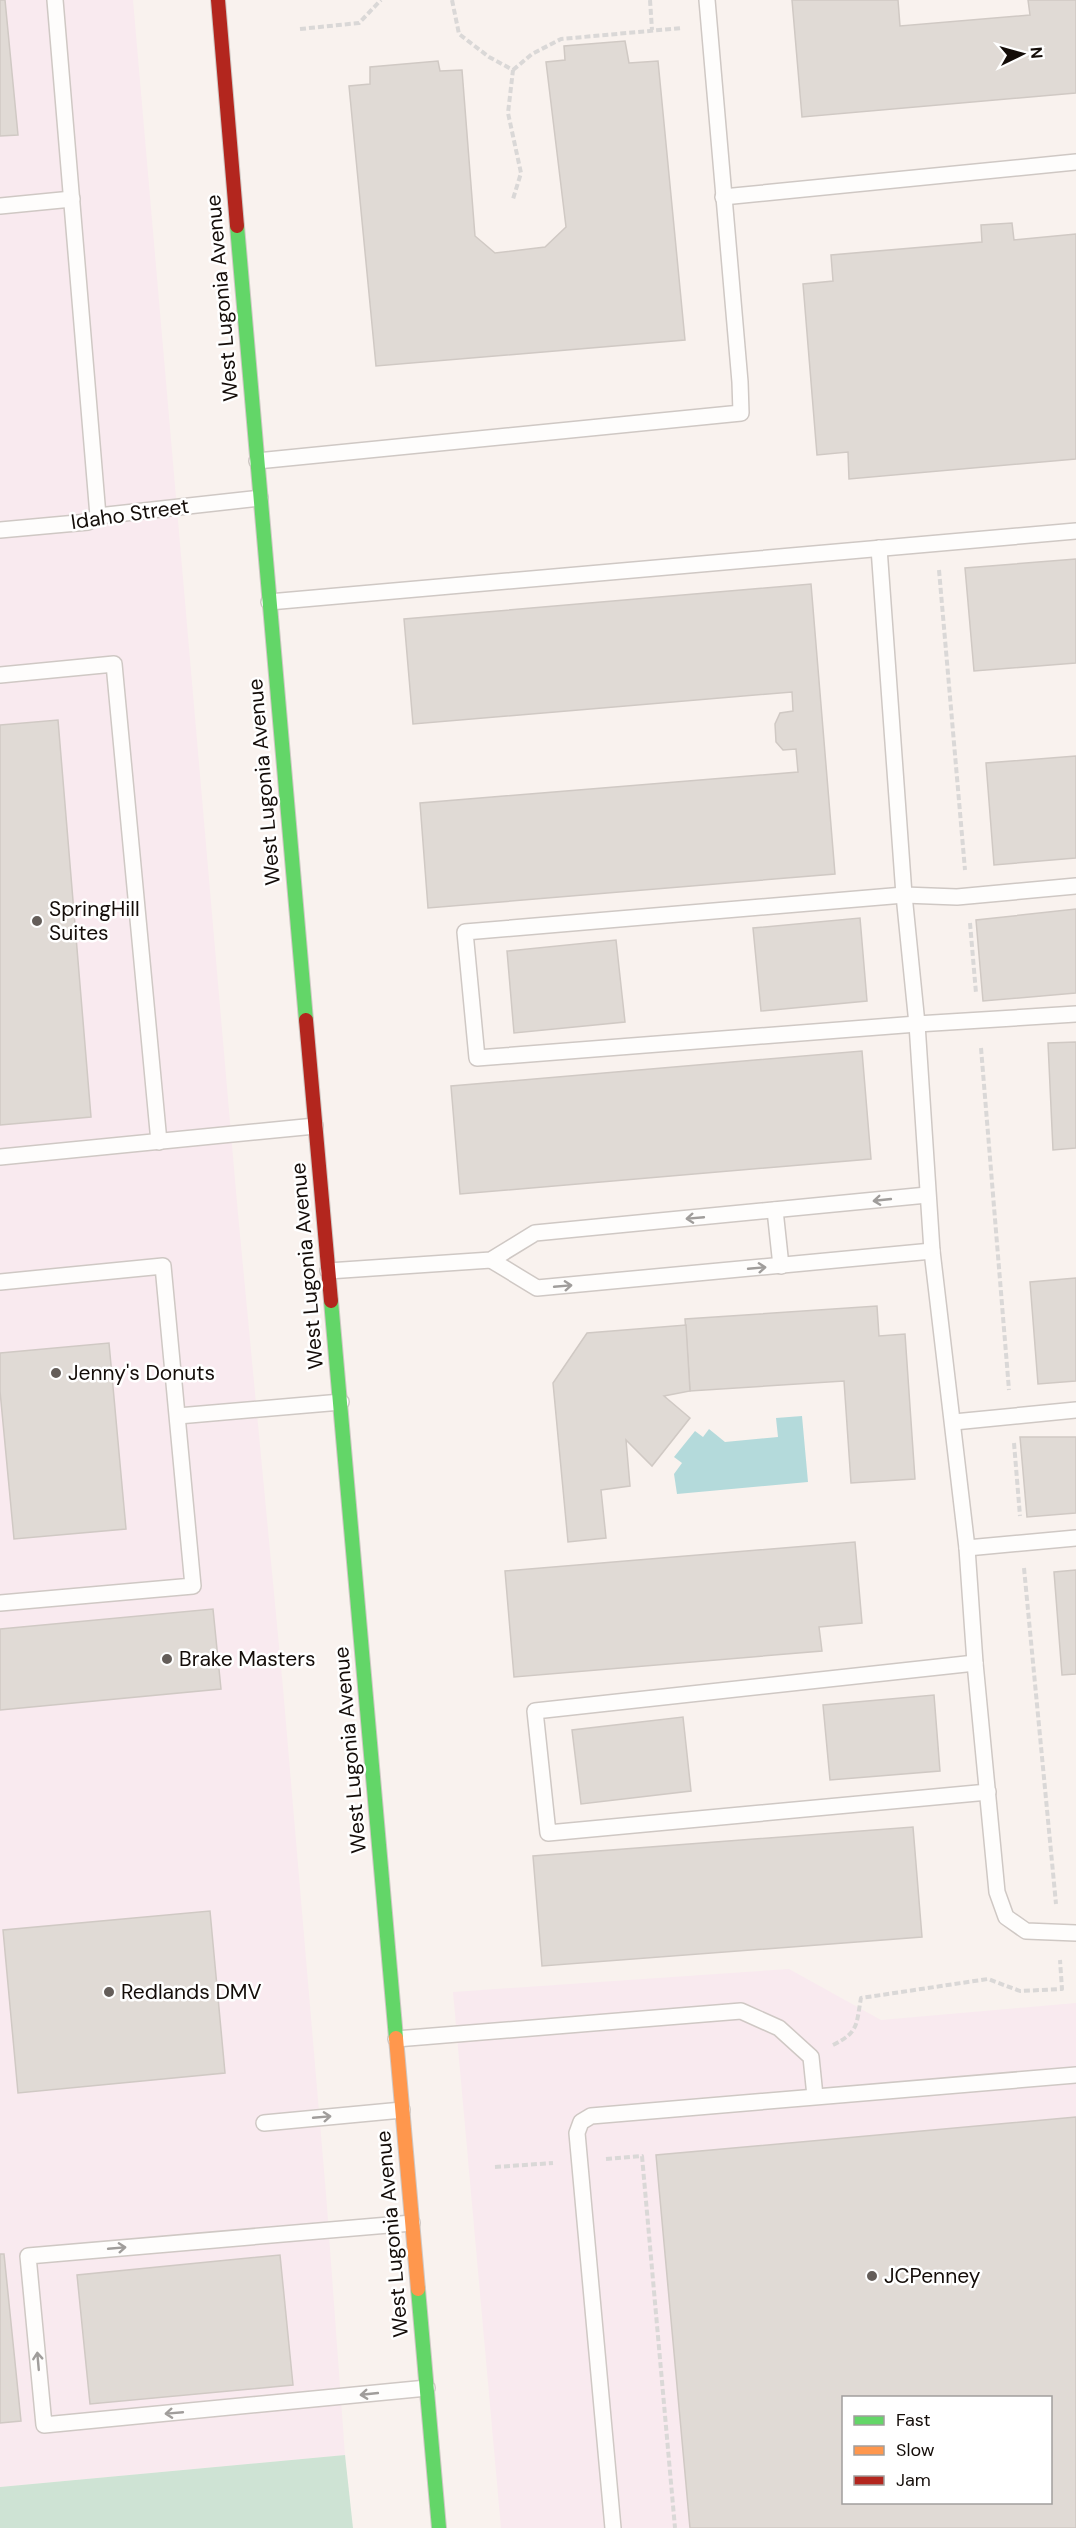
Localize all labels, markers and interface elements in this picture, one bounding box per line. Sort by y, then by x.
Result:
north arrow [992,24,1052,84]
text: N [1025,46,1047,59]
street label: West Lugonia Avenue [199,193,245,403]
street label: Idaho Street [69,492,191,536]
street label: West Lugonia Avenue [241,677,287,887]
place label: SpringHill Suites [49,895,140,947]
marker: SpringHill Suites [30,914,44,928]
street label: West Lugonia Avenue [284,1161,330,1371]
one-way arrow [872,1195,892,1206]
one-way arrow [685,1213,705,1224]
one-way arrow [746,1262,766,1273]
one-way arrow [552,1280,572,1291]
place label: Jenny's Donuts [68,1359,215,1387]
marker: Jenny's Donuts [49,1366,63,1380]
place label: Brake Masters [179,1645,316,1673]
street label: West Lugonia Avenue [327,1645,373,1855]
marker: Brake Masters [160,1652,174,1666]
place label: Redlands DMV [121,1978,262,2006]
marker: Redlands DMV [102,1985,116,1999]
one-way arrow [311,2111,331,2122]
street label: West Lugonia Avenue [369,2129,415,2339]
one-way arrow [107,2242,127,2253]
place label: JCPenney [884,2262,981,2290]
marker: JCPenney [865,2269,879,2283]
one-way arrow [32,2352,43,2372]
one-way arrow [359,2389,379,2400]
legend [842,2396,1052,2504]
one-way arrow [165,2408,185,2419]
text: Fast [896,2408,931,2432]
text: Slow [896,2438,935,2462]
text: Jam [896,2468,931,2492]

